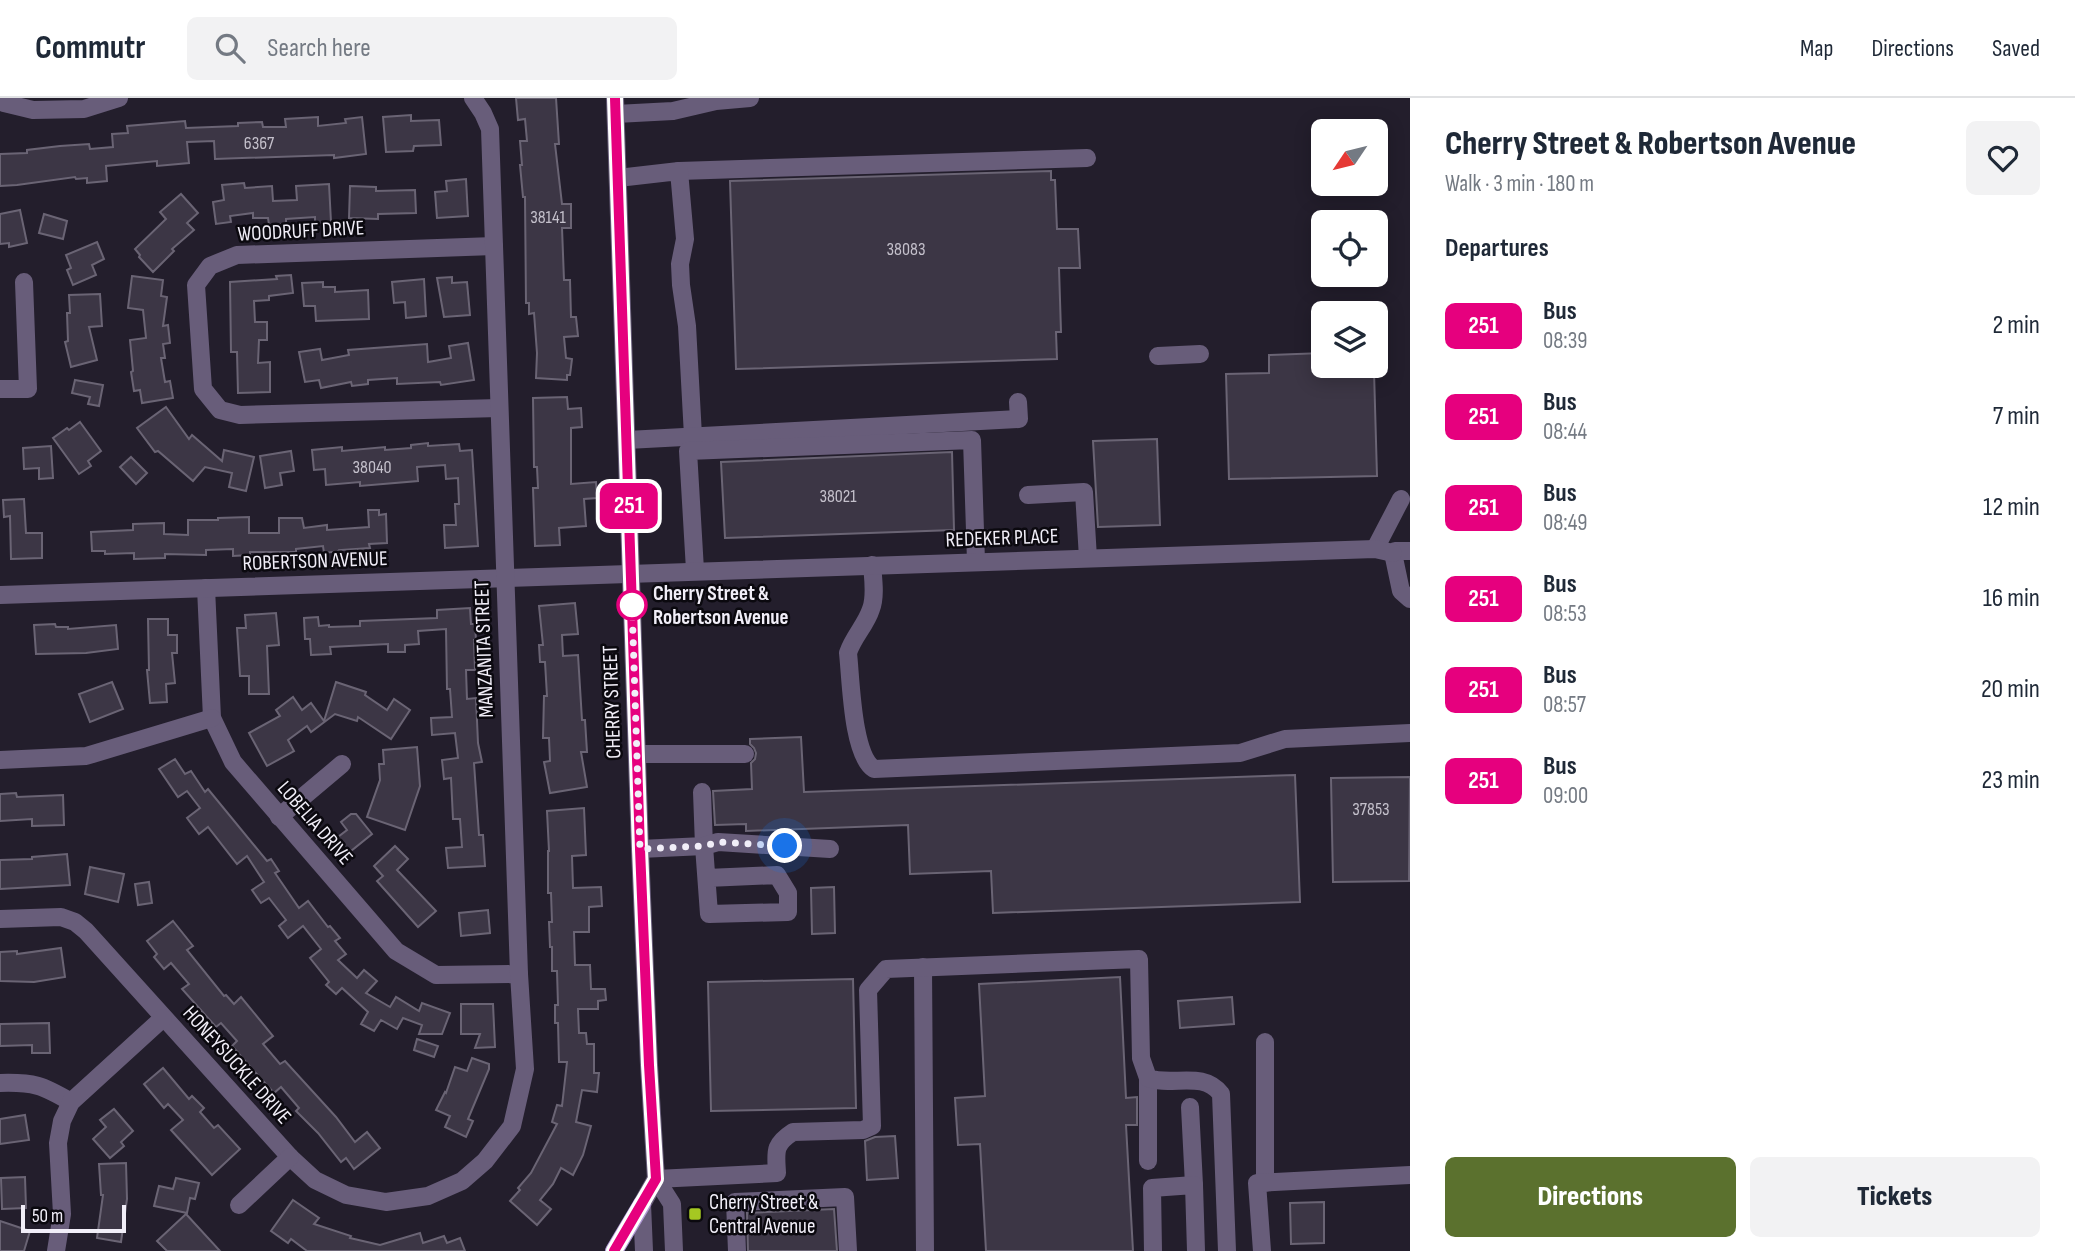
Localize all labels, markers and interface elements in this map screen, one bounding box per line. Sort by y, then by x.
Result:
search box [187,17,677,80]
text: Commutr [35,28,145,68]
icon: search [211,29,249,67]
text: Search here [267,33,371,64]
text: Map [1800,34,1833,63]
text: Directions [1871,34,1954,63]
text: Saved [1992,34,2040,63]
north arrow [1311,119,1388,196]
map controls [1311,119,1388,378]
button: heart [1966,121,2040,195]
text: Cherry Street & Robertson Avenue [1445,124,1856,164]
house number: 6367 [244,133,275,154]
text: Walk · 3 min · 180 m [1445,170,1594,198]
house number: 38141 [530,207,566,228]
button: locate [1311,210,1388,287]
street label: WOODRUFF DRIVE [237,215,365,247]
text: Departures [1445,233,1549,264]
house number: 38083 [887,239,925,260]
text: Bus [1543,296,1577,327]
button: layers [1311,301,1388,378]
text: 2 min [1992,310,2040,341]
text: 251 [1468,311,1499,340]
text: 08:39 [1543,327,1588,355]
text: Bus [1543,387,1577,418]
text: 7 min [1993,401,2040,432]
text: 251 [1468,402,1499,431]
text: 08:44 [1543,418,1587,446]
house number: 38040 [352,457,392,478]
text: Bus [1543,478,1577,509]
line badge: 251 [589,483,669,529]
house number: 38021 [819,486,857,507]
text: 251 [614,491,644,520]
text: 12 min [1983,492,2040,523]
text: 251 [1468,493,1499,522]
text: 08:49 [1543,509,1588,537]
street label: REDEKER PLACE [945,524,1059,552]
street label: ROBERTSON AVENUE [242,546,388,576]
text: Bus [1543,569,1577,600]
street label: MANZANITA STREET [469,579,499,718]
place label: Cherry Street & Robertson Avenue [653,581,789,630]
text: 16 min [1983,583,2040,614]
text: 251 [1468,584,1499,613]
marker: Cherry Street & Robertson Avenue [617,590,647,620]
text: 08:53 [1543,600,1587,628]
street label: CHERRY STREET [598,644,626,759]
text: Bus [1543,660,1577,691]
text: 20 min [1981,674,2040,705]
text: 251 [1468,675,1499,704]
text: 08:57 [1543,691,1586,719]
text: Bus [1543,751,1577,782]
text: 23 min [1982,765,2040,796]
text: 251 [1468,766,1499,795]
street label: LOBELIA DRIVE [272,776,358,870]
text: 09:00 [1543,782,1588,810]
house number: 37853 [1352,799,1390,820]
your location [767,828,802,863]
street label: HONEYSUCKLE DRIVE [177,1001,297,1129]
button: Directions [1445,1157,1736,1237]
button: Tickets [1750,1157,2040,1237]
place label: Cherry Street & Central Avenue [709,1190,819,1239]
scale bar [21,1202,126,1234]
text: 50 m [32,1205,63,1228]
marker: Cherry Street & Central Avenue [687,1206,703,1222]

